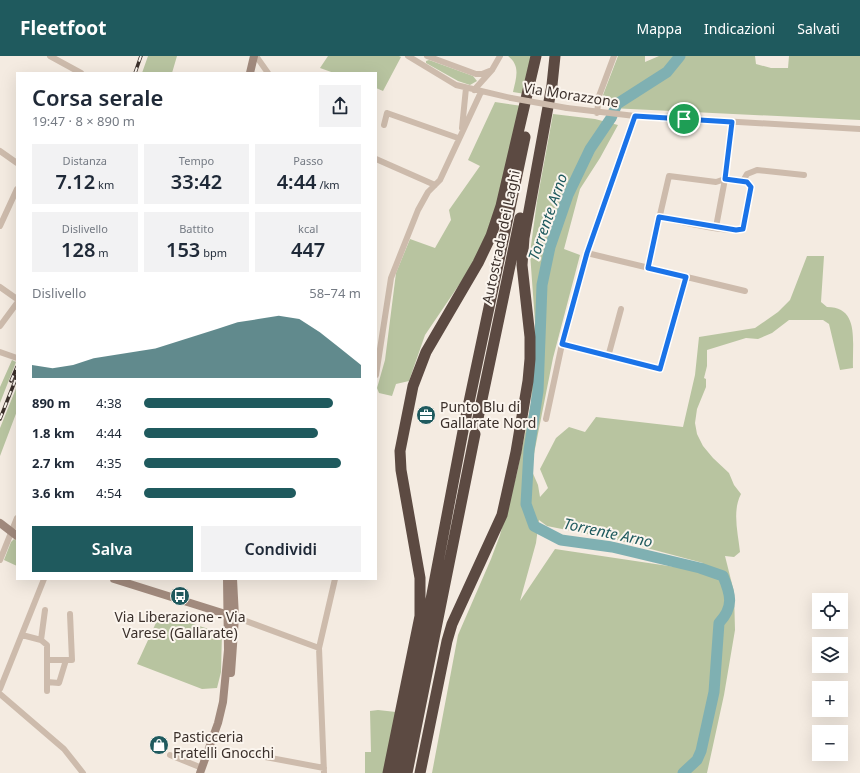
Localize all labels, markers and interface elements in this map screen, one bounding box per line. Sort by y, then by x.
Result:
text: Fleetfoot [20,15,106,41]
text: Mappa [636,19,682,38]
text: Indicazioni [704,19,775,38]
text: Salvati [797,19,840,38]
street label: Via Morazzone [522,78,620,111]
text: Corsa serale [32,82,163,112]
button: share [319,85,361,127]
pin [667,102,701,136]
icon: arrive [673,108,695,130]
text: 19:47 · 8 × 890 m [32,112,135,130]
text: Distanza [63,153,107,168]
text: Tempo [179,153,214,168]
text: Passo [293,153,323,168]
text: 7.12 [55,168,95,195]
text: 33:42 [171,168,222,195]
text: 4:44 [277,168,317,195]
street label: Autostrada dei Laghi [477,168,524,305]
water label: Torrente Arno [523,171,571,263]
text: km [95,177,114,192]
text: /km [317,177,340,192]
text: Dislivello [62,221,108,236]
text: Battito [179,221,214,236]
text: kcal [298,221,318,236]
text: 128 [61,236,95,263]
text: 153 [166,236,200,263]
text: 447 [291,236,325,263]
text: m [95,245,109,260]
text: bpm [200,245,227,260]
text: Dislivello [32,284,86,302]
text: 58–74 m [309,284,361,302]
text: 890 m [32,394,70,412]
text: 4:38 [96,394,122,412]
place label: Punto Blu di Gallarate Nord [440,397,536,432]
office icon: Punto Blu di Gallarate Nord [415,404,437,426]
text: 1.8 km [32,424,75,442]
text: 4:44 [96,424,122,442]
text: 2.7 km [32,454,75,472]
text: 4:35 [96,454,122,472]
text: 3.6 km [32,484,75,502]
text: 4:54 [96,484,122,502]
water label: Torrente Arno [562,513,655,551]
button: Salva [32,526,193,572]
button: Condividi [201,526,361,572]
bus stop icon: Via Liberazione - Via Varese (Gallarate) [169,585,191,607]
map controls [812,593,848,761]
button: locate [812,593,848,629]
place label: Via Liberazione - Via Varese (Gallarate) [114,607,246,642]
button: layers [812,637,848,673]
button: + [812,681,848,717]
button: − [812,725,848,761]
place label: Pasticceria Fratelli Gnocchi [173,727,274,762]
shop icon: Pasticceria Fratelli Gnocchi [148,734,170,756]

